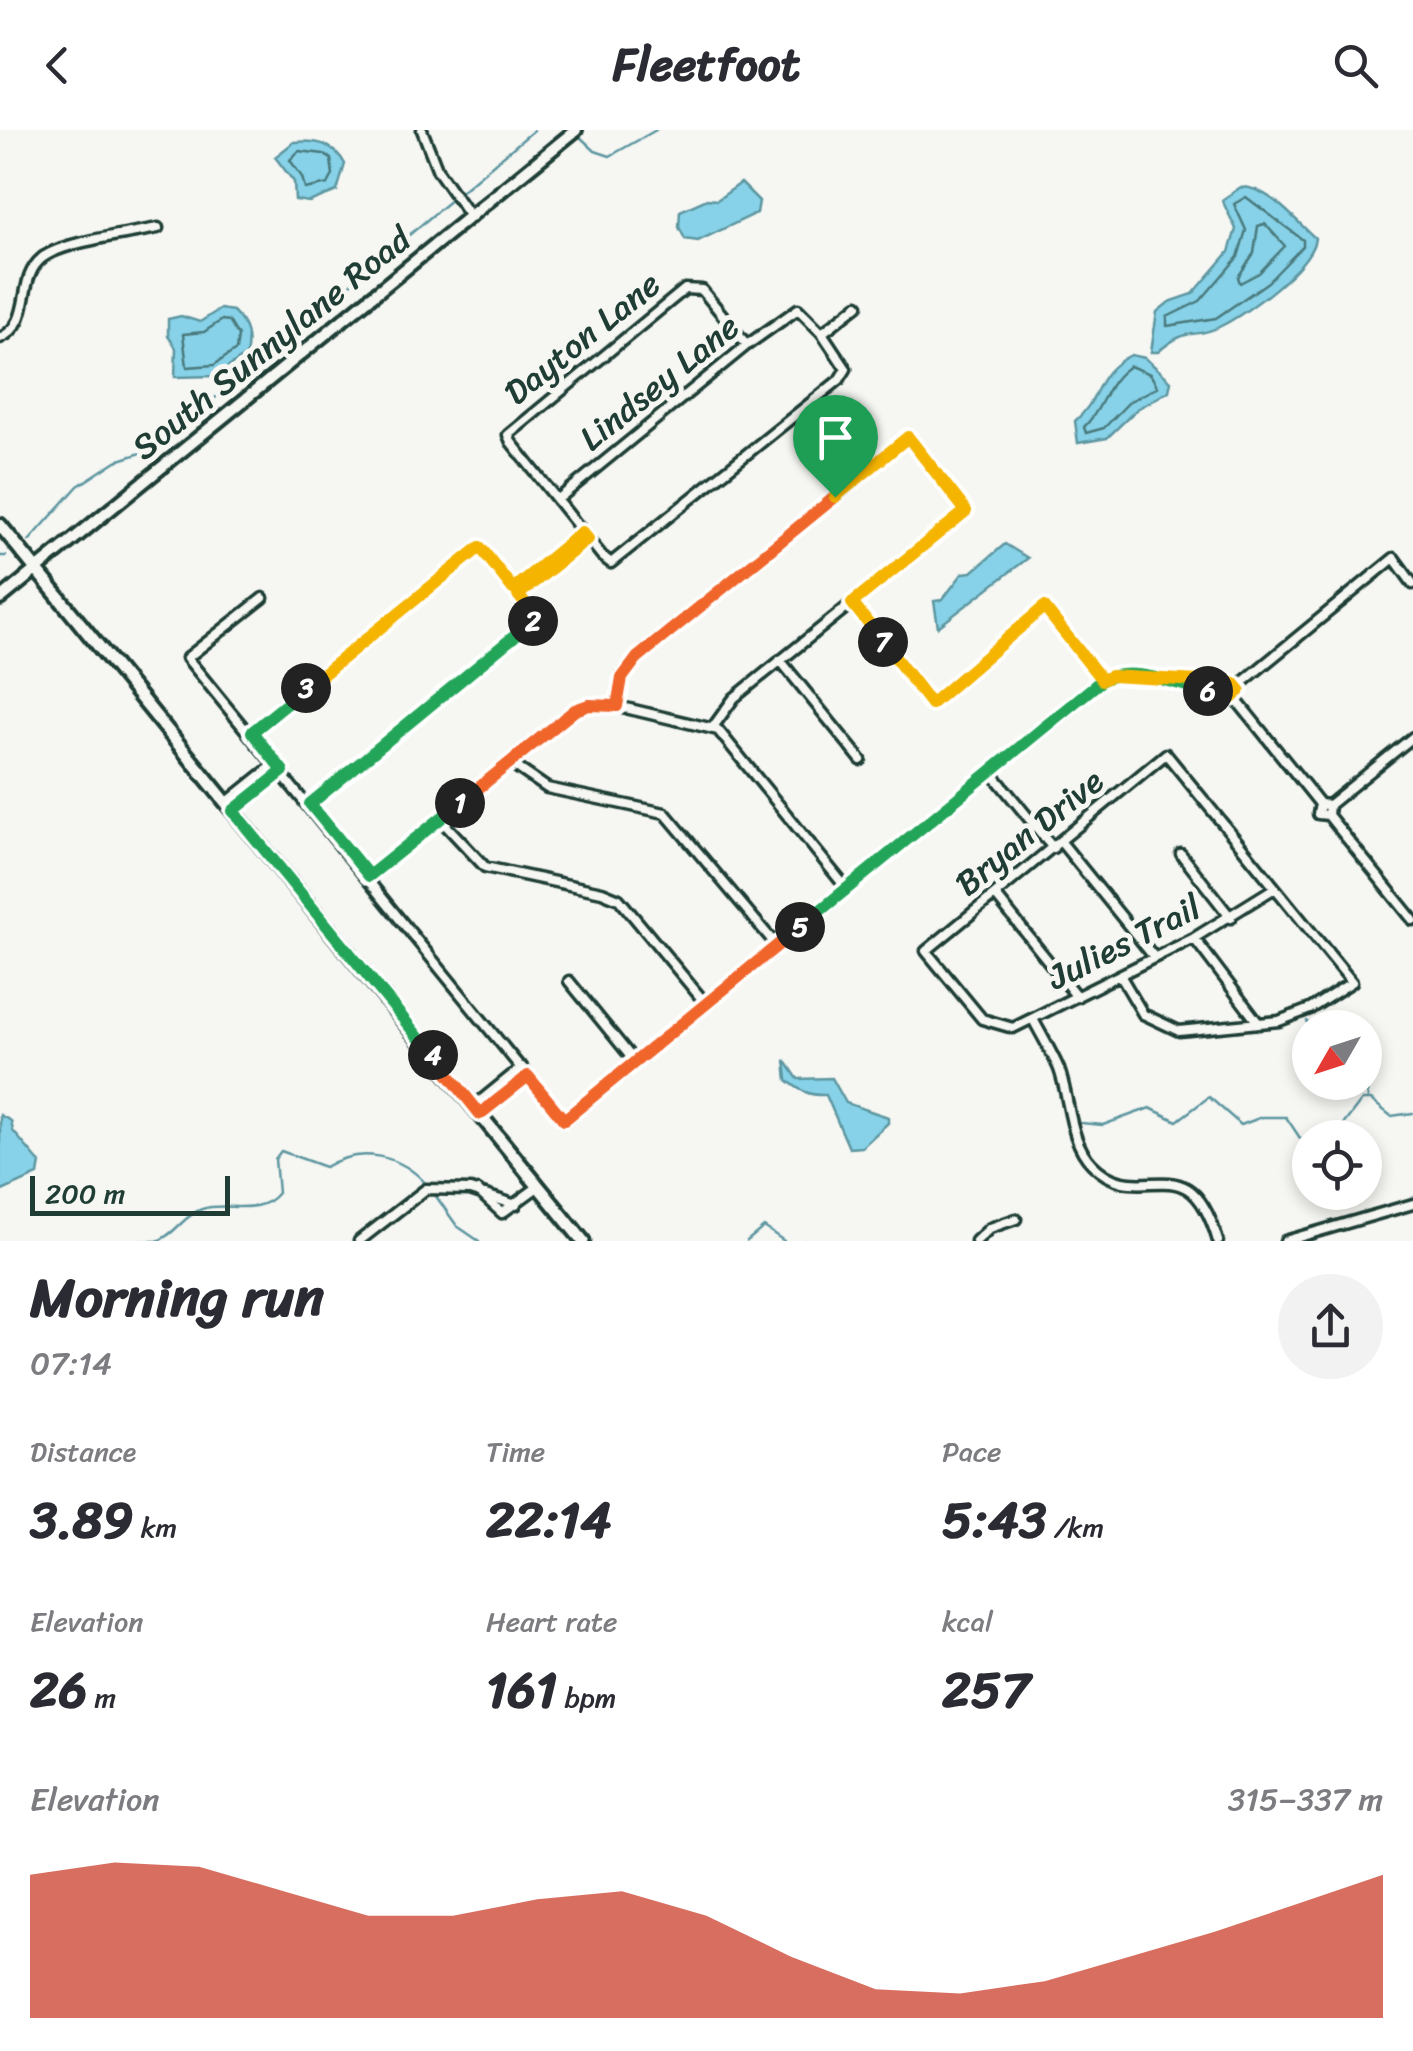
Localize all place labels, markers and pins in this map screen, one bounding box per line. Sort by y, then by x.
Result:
pin [793,395,878,498]
pin: 2 [508,596,558,646]
pin: 7 [858,617,908,667]
pin: 3 [281,663,331,713]
pin: 6 [1183,666,1233,716]
pin: 1 [435,778,485,828]
pin: 5 [775,902,825,952]
pin: 4 [408,1030,458,1080]

